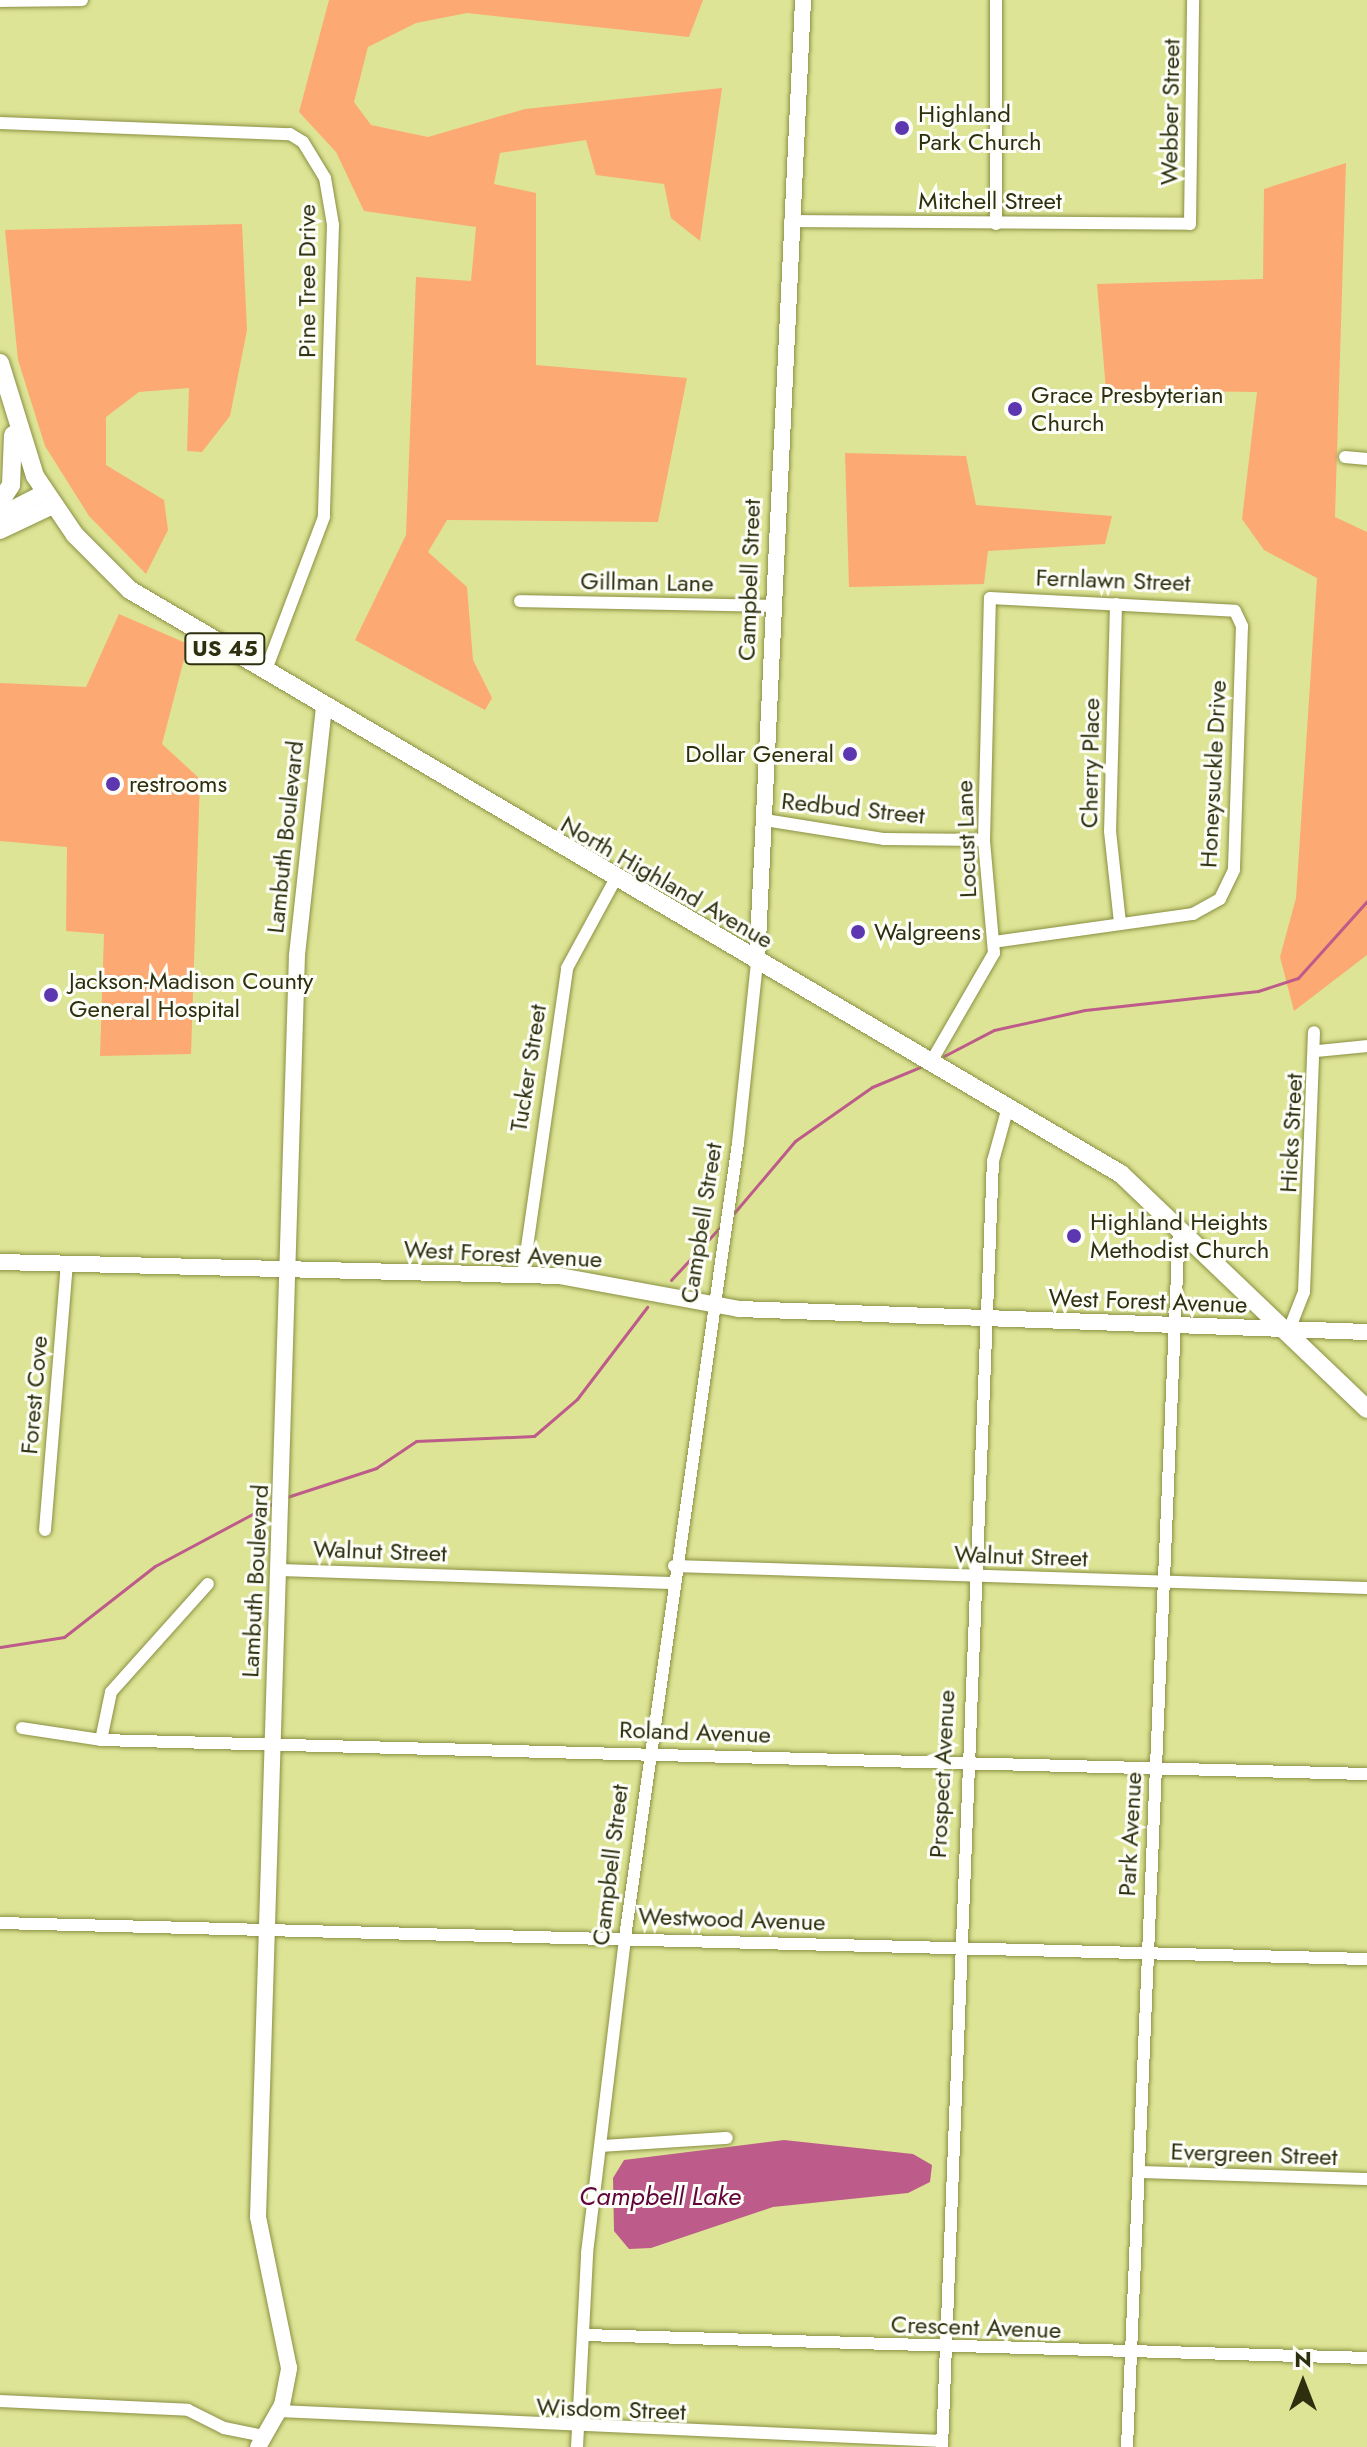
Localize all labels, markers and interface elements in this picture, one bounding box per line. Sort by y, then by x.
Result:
street label: Webber Street [1154,38,1186,186]
place label: Highland Park Church [918,100,1042,156]
marker: Highland Park Church [893,119,911,137]
street label: Mitchell Street [918,187,1062,215]
street label: Pine Tree Drive [293,204,321,358]
place label: Grace Presbyterian Church [1031,381,1224,437]
marker: Grace Presbyterian Church [1006,400,1024,418]
street label: Campbell Street [732,499,766,661]
street label: Fernlawn Street [1035,563,1191,597]
street label: Gillman Lane [580,566,714,598]
road number: US 45 [183,631,267,667]
street label: Honeysuckle Drive [1194,679,1232,869]
street label: Cherry Place [1074,698,1106,828]
street label: Lambuth Boulevard [261,739,309,935]
place label: Dollar General [685,740,834,768]
marker: Dollar General [841,745,859,763]
place label: restrooms [129,770,227,798]
marker: restrooms [104,775,122,793]
street label: Locust Lane [950,780,982,898]
street label: Redbud Street [780,786,926,830]
street label: North Highland Avenue [556,809,778,955]
place label: Walgreens [874,918,981,946]
marker: Walgreens [849,923,867,941]
place label: Jackson-Madison County General Hospital [69,967,313,1023]
marker: Jackson-Madison County General Hospital [40,984,62,1006]
street label: Tucker Street [504,1002,552,1134]
street label: Hicks Street [1273,1073,1309,1193]
street label: Campbell Street [674,1141,728,1305]
place label: Highland Heights Methodist Church [1090,1208,1269,1264]
marker: Highland Heights Methodist Church [1065,1227,1083,1245]
street label: West Forest Avenue [403,1234,603,1274]
street label: West Forest Avenue [1048,1283,1248,1319]
street label: Forest Cove [14,1334,54,1456]
street label: Lambuth Boulevard [236,1484,274,1678]
street label: Walnut Street [313,1534,447,1568]
street label: Walnut Street [954,1539,1088,1573]
street label: Prospect Avenue [923,1689,961,1859]
street label: Roland Avenue [619,1715,771,1749]
street label: Park Avenue [1112,1771,1148,1897]
street label: Campbell Street [586,1783,634,1947]
street label: Westwood Avenue [638,1901,826,1937]
street label: Evergreen Street [1170,2137,1338,2171]
water label: Campbell Lake [579,2181,741,2213]
street label: Crescent Avenue [890,2310,1062,2344]
north arrow [1263,2343,1343,2423]
text: N [1294,2343,1312,2375]
street label: Wisdom Street [536,2392,686,2426]

